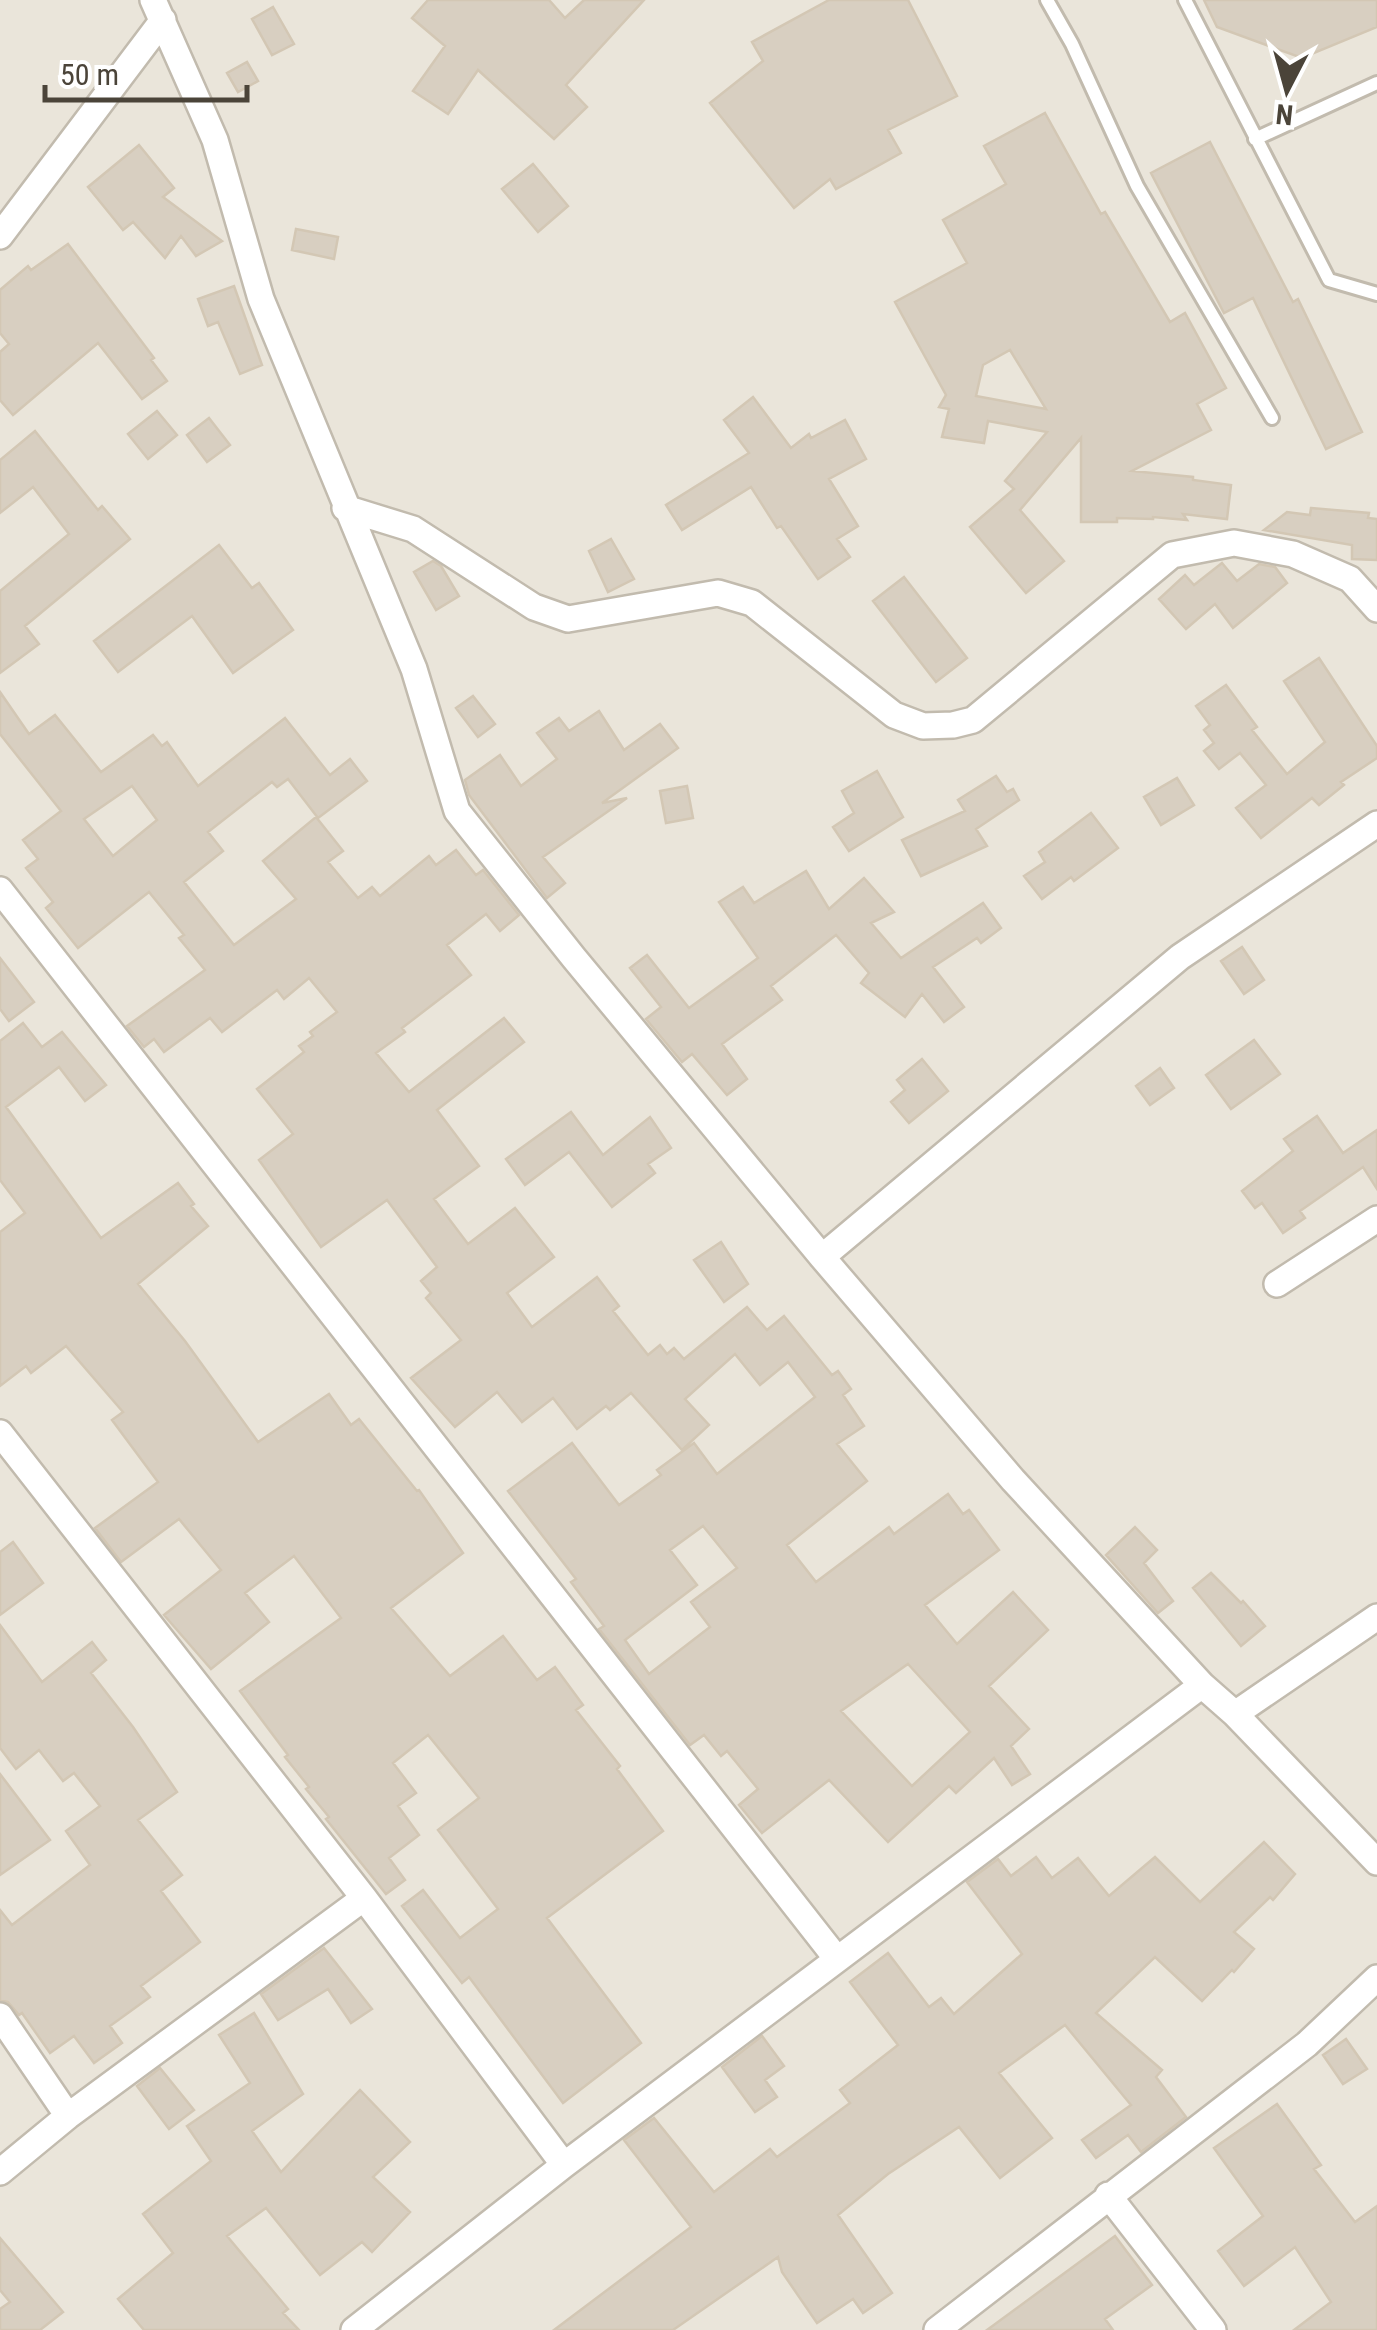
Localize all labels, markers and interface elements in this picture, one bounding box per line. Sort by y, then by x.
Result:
scale bar [45,40,248,102]
north arrow [1237,40,1337,140]
text: 50 m [60,57,119,92]
text: N [1274,97,1295,132]

